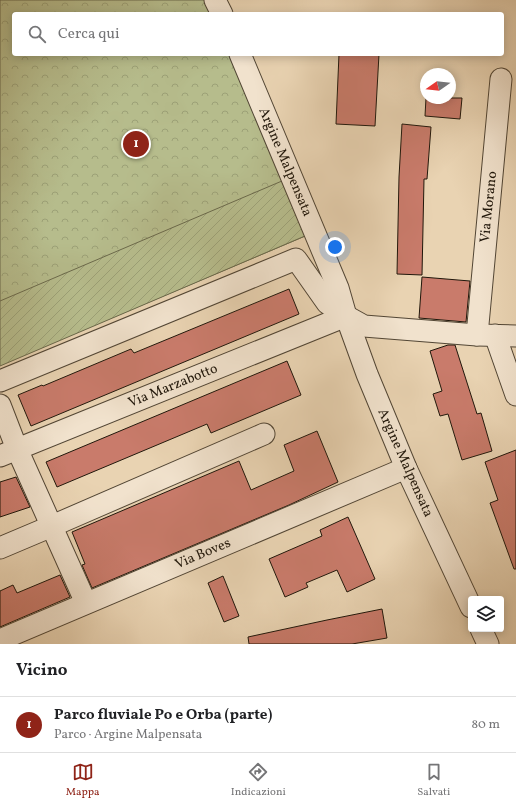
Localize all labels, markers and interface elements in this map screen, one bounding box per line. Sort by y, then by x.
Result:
search box [12,12,504,56]
icon: search [26,23,48,45]
text: Cerca qui [58,24,120,45]
north arrow [420,68,456,104]
street label: Argine Malpensata [253,105,317,219]
pin: 1 [123,129,149,159]
street label: Via Morano [476,170,502,244]
your location [325,237,345,257]
street label: Via Marzabotto [125,359,221,413]
street label: Argine Malpensata [373,406,437,520]
street label: Via Boves [172,534,234,574]
map controls [468,596,504,632]
button: layers [468,596,504,632]
text: Vicino [16,659,67,682]
text: Parco fluviale Po e Orba (parte) [54,705,272,726]
text: 1 [26,716,32,734]
text: 80 m [471,716,500,734]
text: Parco · Argine Malpensata [54,726,202,744]
tab: Mappa [66,761,99,800]
tab: Indicazioni [231,761,286,800]
tab: Salvati [417,761,450,800]

